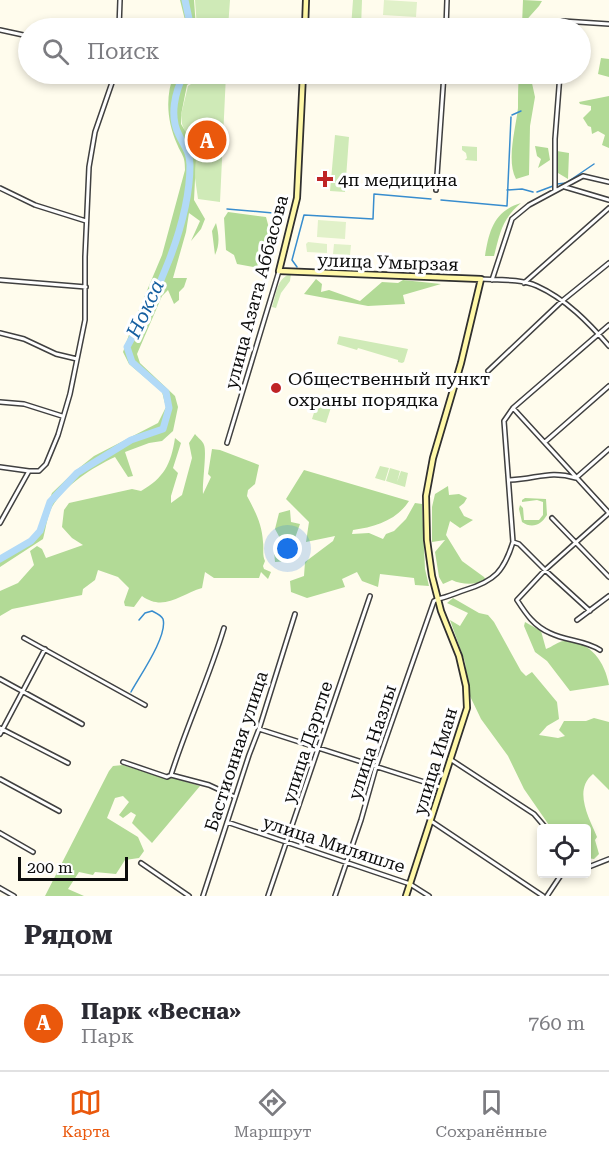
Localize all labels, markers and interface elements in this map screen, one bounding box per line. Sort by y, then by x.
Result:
search box [18,18,591,84]
icon: search [39,35,72,68]
text: Поиск [87,39,159,64]
pin: A [188,118,226,162]
place label: 4п медицина [338,169,457,190]
marker: 4п медицина [316,170,334,188]
street label: улица Азата Аббасова [220,192,292,391]
street label: улица Умырзая [317,249,459,275]
water label: Нокса [121,276,169,343]
place label: Общественный пункт охраны порядка [288,368,490,410]
marker: Общественный пункт охраны порядка [269,381,283,395]
your location [273,534,302,563]
street label: Бастионная улица [200,668,272,834]
street label: улица Дэртле [277,678,337,806]
street label: улица Назлы [344,682,401,802]
street label: улица Иман [409,705,461,817]
street label: улица Миляшле [260,811,408,877]
map controls [537,824,591,878]
button: locate [537,824,591,878]
scale bar [18,854,128,882]
text: 200 m [27,858,73,877]
text: Рядом [24,920,113,950]
text: Парк «Весна» [81,999,241,1024]
text: A [36,1011,51,1035]
text: 760 m [528,1011,585,1035]
text: Парк [81,1024,134,1048]
tab: Карта [62,1086,110,1141]
tab: Маршрут [234,1086,311,1141]
tab: Сохранённые [436,1086,547,1141]

